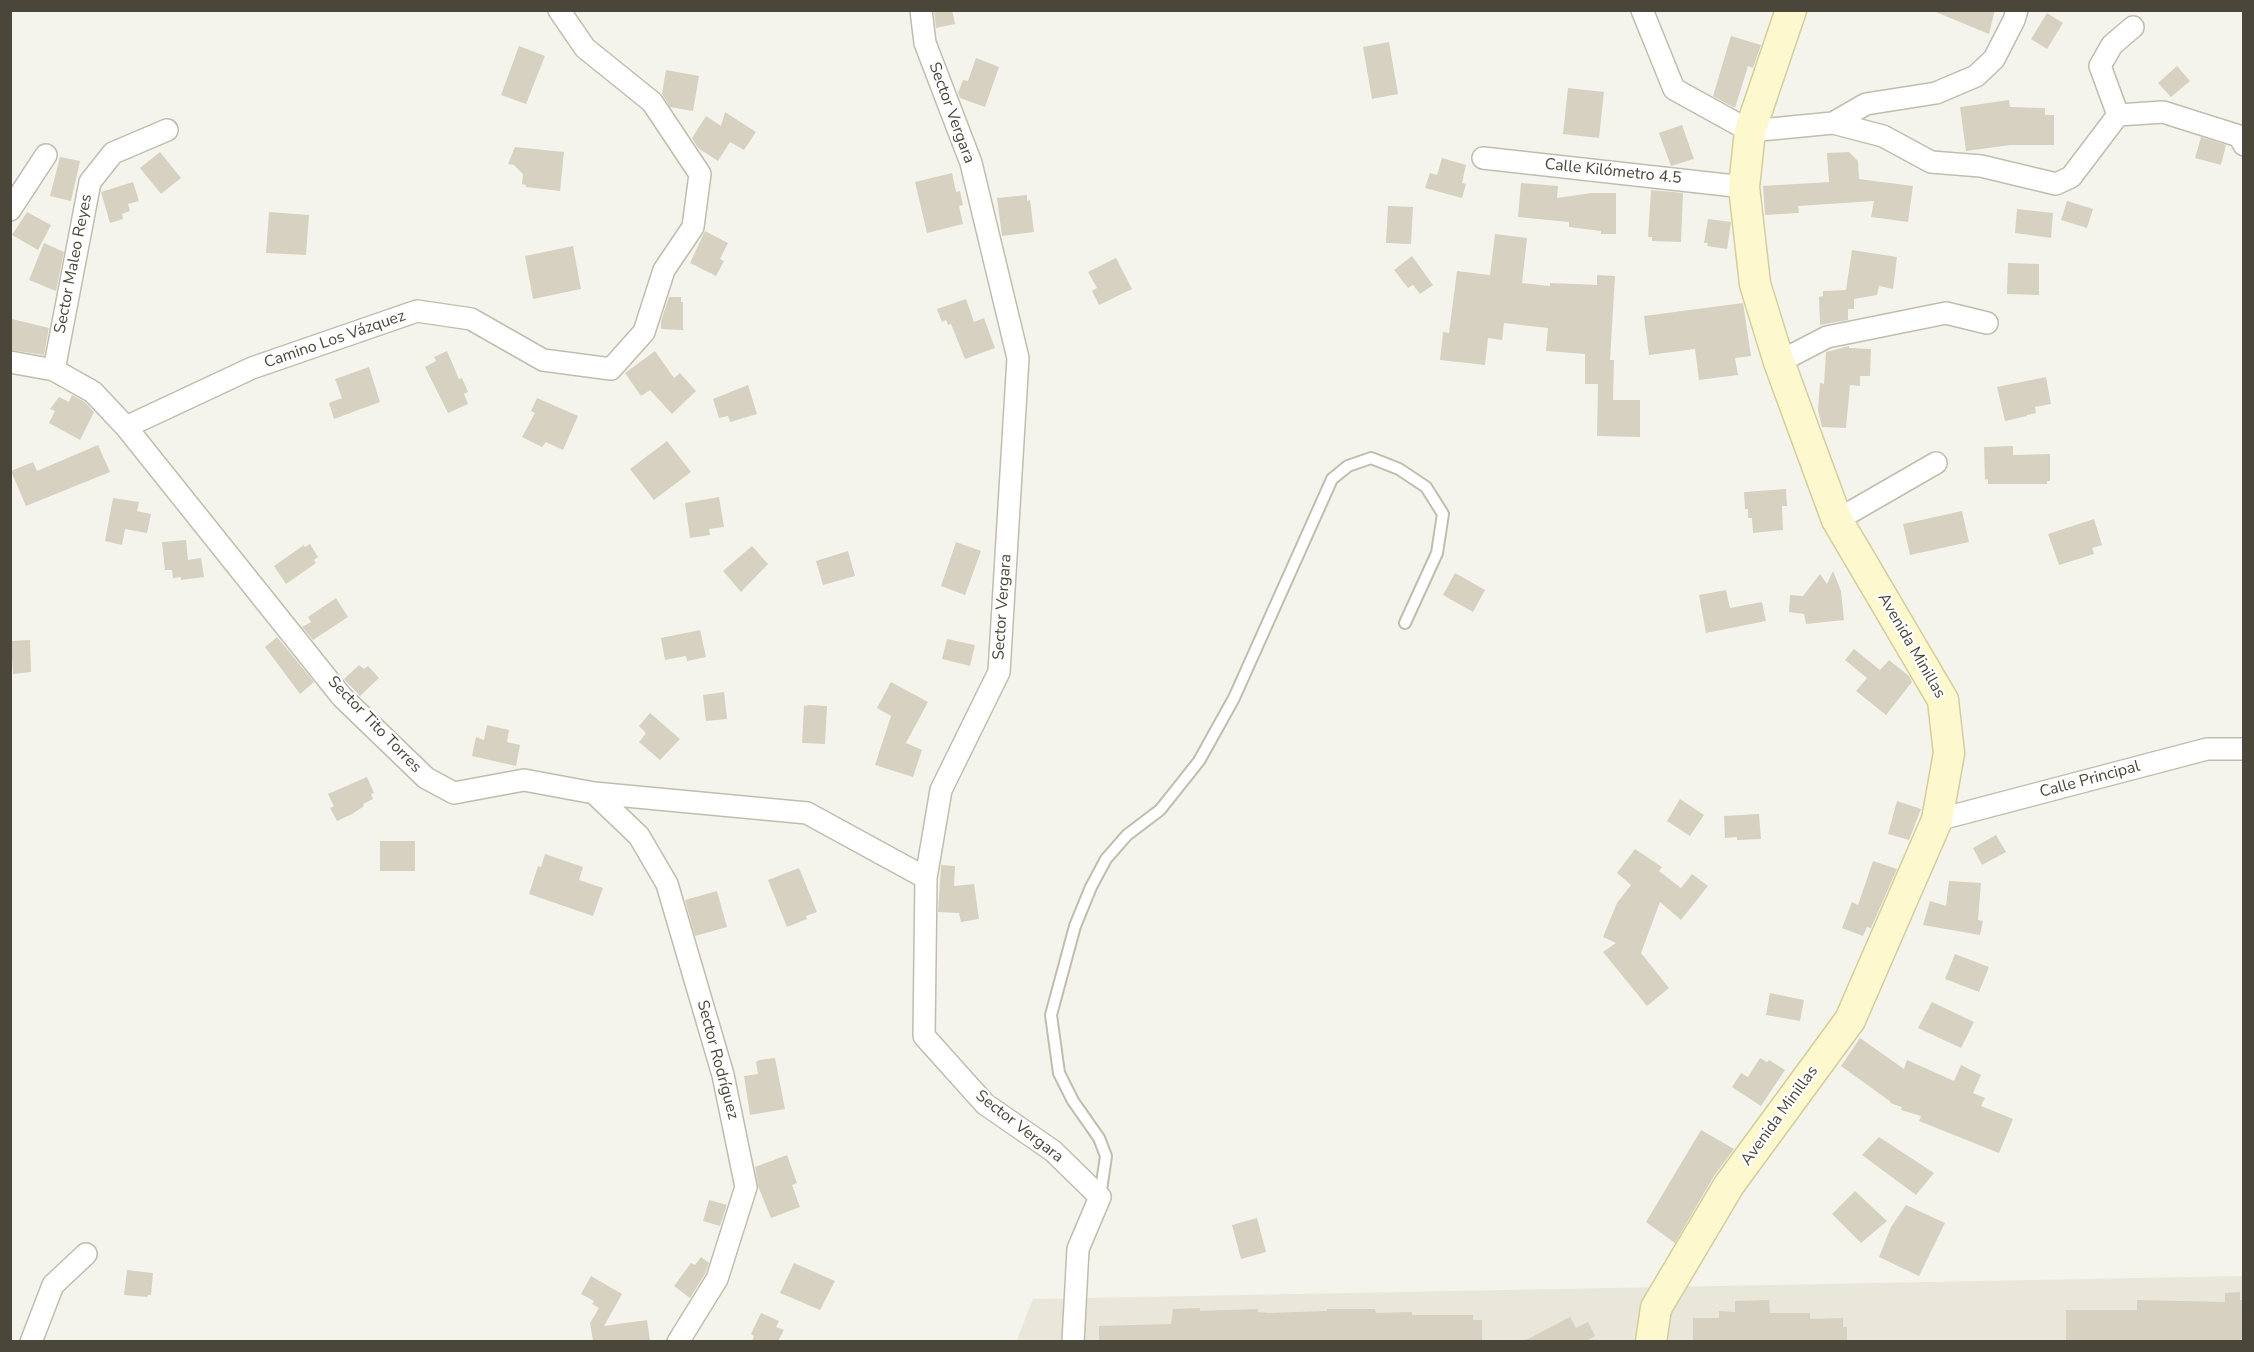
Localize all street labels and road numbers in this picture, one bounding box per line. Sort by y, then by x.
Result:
street label: Sector Vergara [924,60,978,166]
street label: Calle Kilómetro 4.5 [1544,155,1682,189]
street label: Sector Maleo Reyes [51,193,97,335]
street label: Camino Los Vázquez [262,307,408,373]
street label: Sector Vergara [990,553,1016,661]
street label: Avenida Minillas [1873,590,1949,702]
street label: Sector Tito Torres [323,673,425,777]
street label: Calle Principal [2038,757,2142,803]
street label: Sector Rodríguez [692,998,742,1122]
street label: Avenida Minillas [1737,1062,1823,1170]
street label: Sector Vergara [971,1087,1067,1167]

